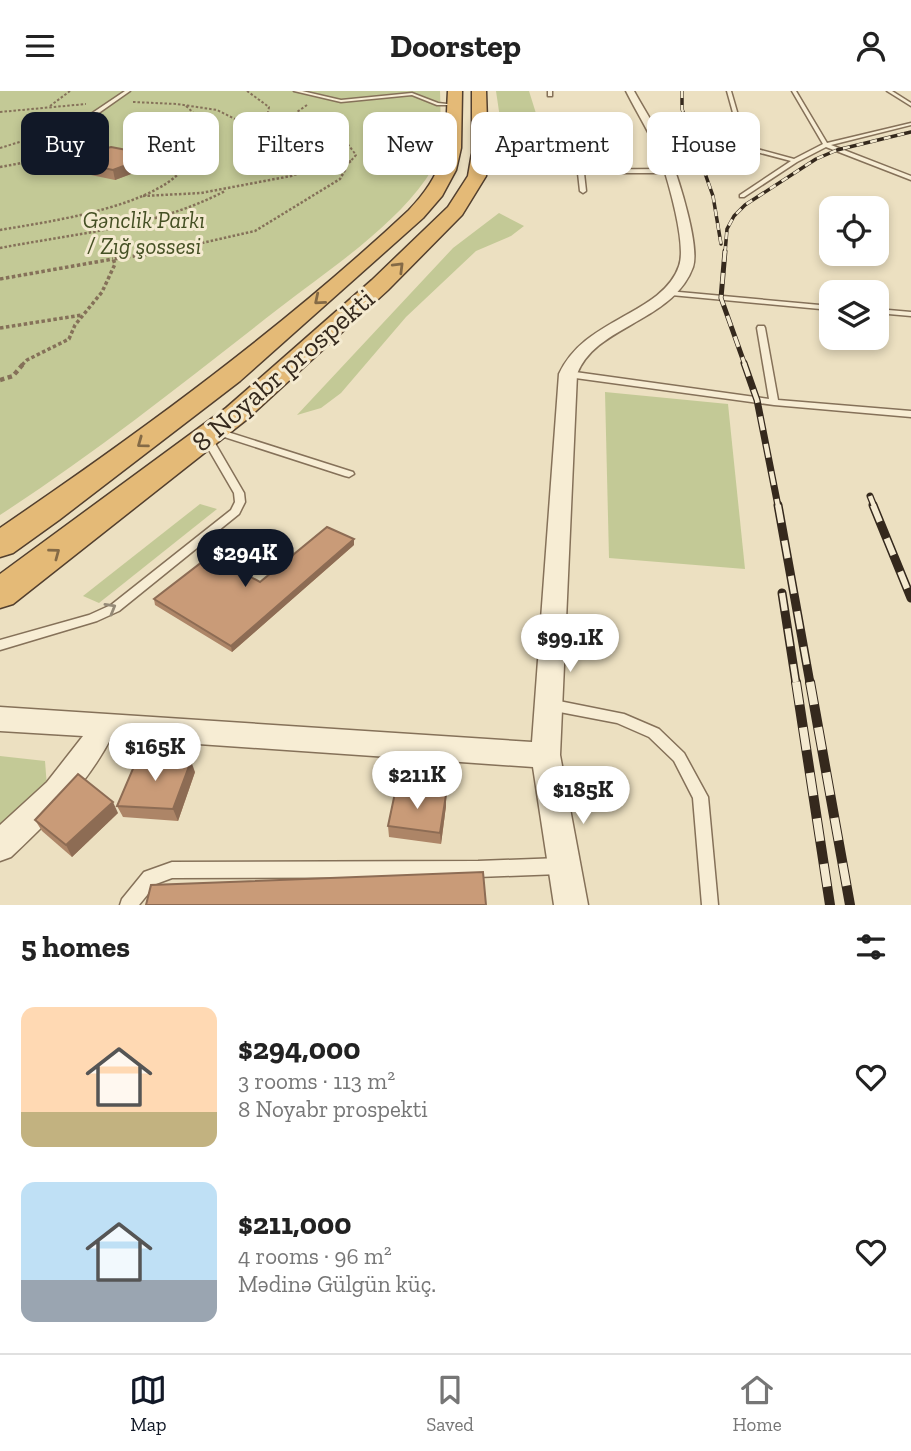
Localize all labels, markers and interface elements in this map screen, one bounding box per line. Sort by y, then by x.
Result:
icon: menu [21,27,59,65]
text: Doorstep [390,27,521,65]
icon: person [852,27,890,65]
chip: Buy [21,112,109,175]
chip: Rent [123,112,219,175]
chip: Filters [233,112,349,175]
chip: New [363,112,457,175]
chip: Apartment [471,112,633,175]
chip: House [647,112,760,175]
map controls [819,196,889,350]
button: locate [819,196,889,266]
park label: Gənclik Parkı / Zığ şossesi [83,206,205,260]
one-way arrow [390,262,403,275]
button: layers [819,280,889,350]
street label: 8 Noyabr prospekti [185,282,381,458]
one-way arrow [314,292,327,304]
one-way arrow [137,434,150,447]
pin: $294K [196,529,294,589]
text: $294K [213,538,277,566]
one-way arrow [47,549,60,561]
one-way arrow [104,603,116,616]
pin: $99.1K [513,615,627,674]
text: $99.1K [537,623,603,651]
pin: $165K [106,723,204,783]
text: $165K [125,732,185,760]
pin: $211K [368,751,466,811]
text: $211K [388,760,446,788]
pin: $185K [534,767,632,826]
text: $185K [553,775,613,803]
icon: filters [852,928,890,966]
text: 5 homes [21,929,130,965]
text: $294,000 [238,1031,361,1067]
icon: home [77,1035,161,1119]
icon: heart [852,1058,890,1096]
text: 3 rooms · 113 m² [238,1067,395,1095]
text: 8 Noyabr prospekti [238,1095,428,1123]
text: $211,000 [238,1206,352,1242]
icon: home [77,1210,161,1294]
icon: heart [852,1233,890,1271]
text: 4 rooms · 96 m² [238,1242,392,1270]
text: Mədinə Gülgün küç. [238,1270,436,1298]
tab: Map [129,1371,167,1436]
tab: Saved [426,1371,474,1436]
tab: Home [733,1371,782,1436]

